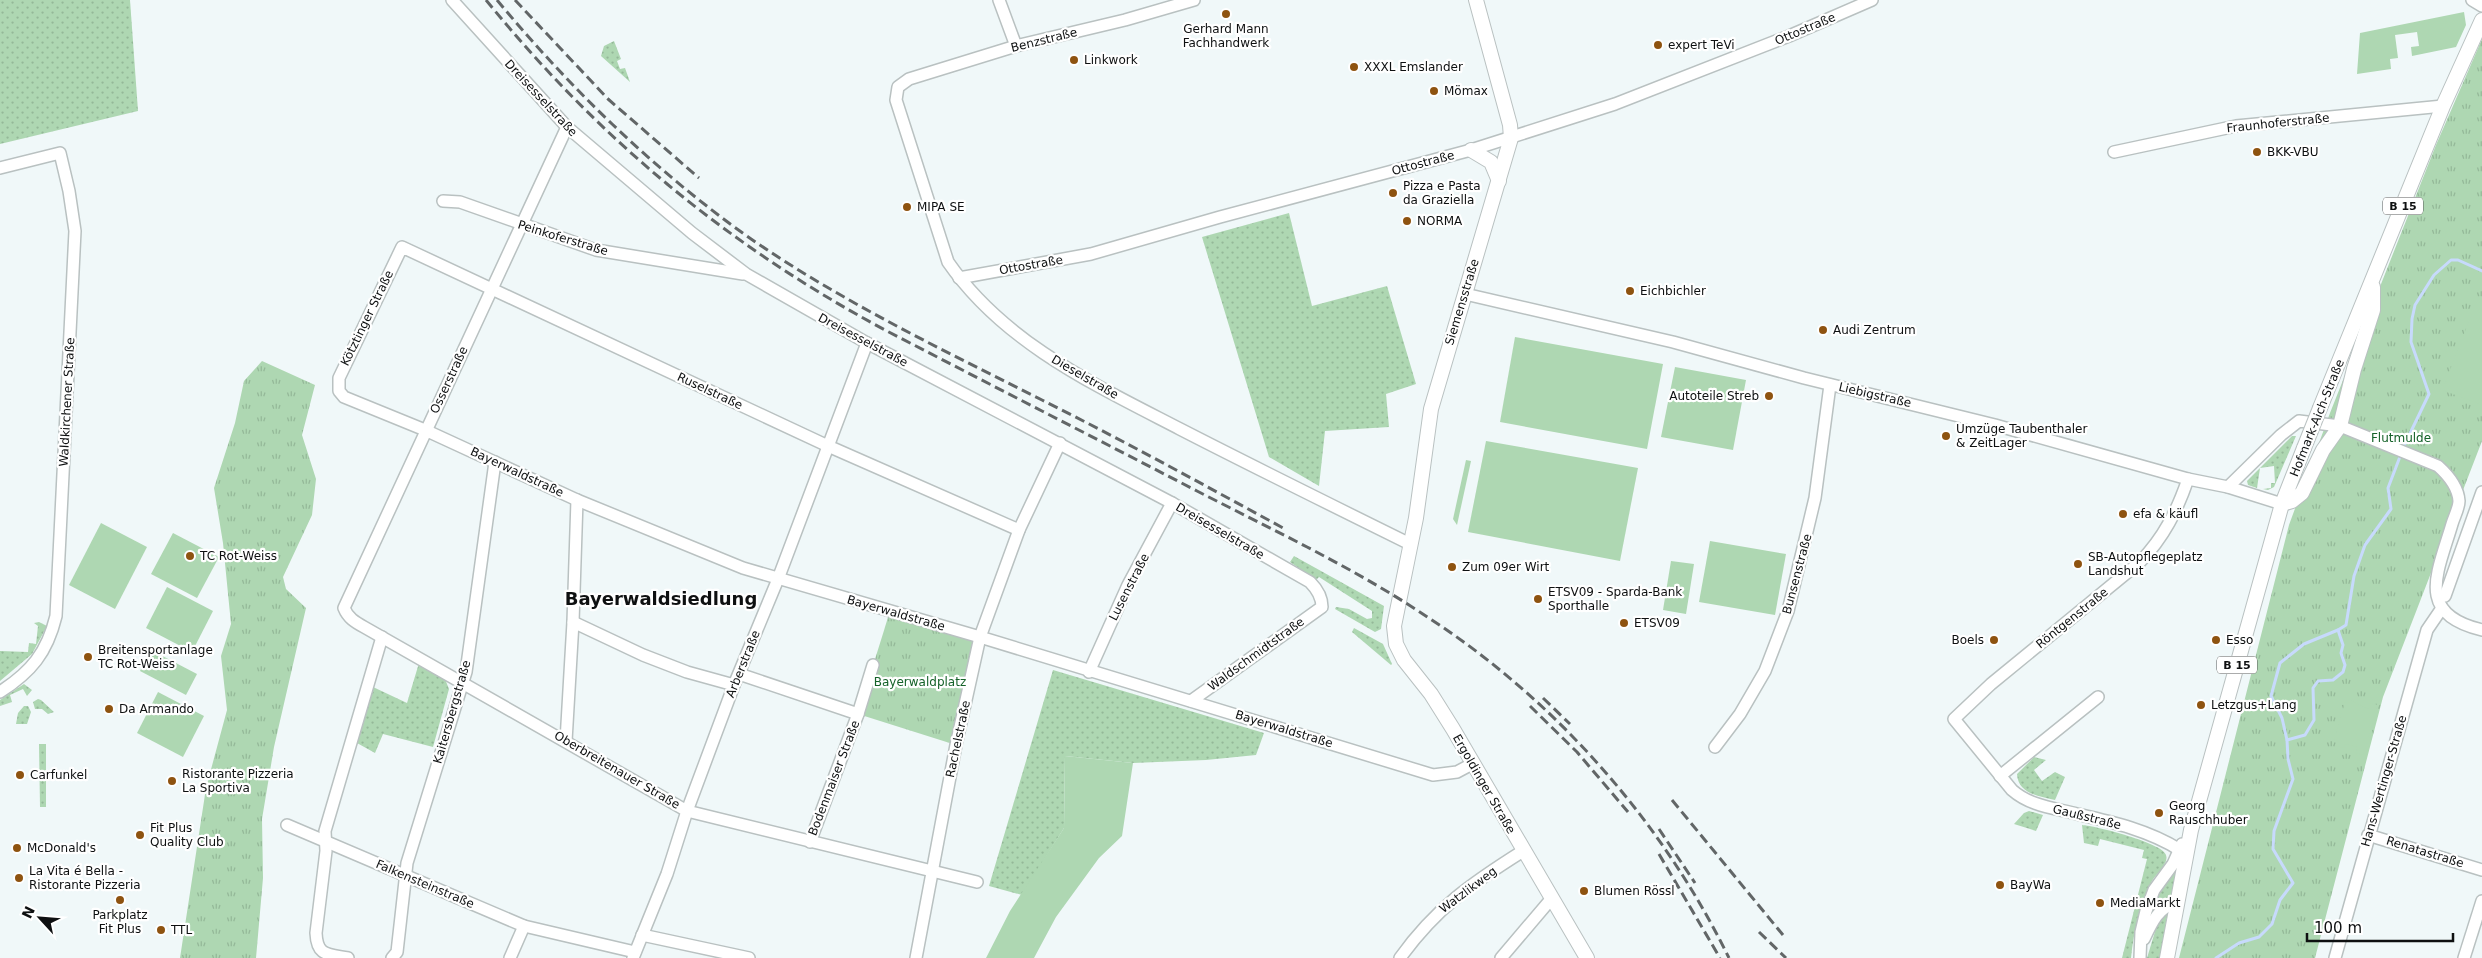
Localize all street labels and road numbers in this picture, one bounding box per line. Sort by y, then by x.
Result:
street label: Ottostraße [1773,10,1837,48]
street label: Benzstraße [1009,25,1079,55]
street label: Dreisesselstraße [502,57,580,139]
street label: Fraunhoferstraße [2226,111,2330,135]
street label: Ottostraße [1390,148,1456,178]
road number: B 15 [2383,198,2423,215]
street label: Peinkoferstraße [516,218,610,258]
street label: Ottostraße [998,253,1064,277]
street label: Siemensstraße [1442,257,1482,347]
street label: Kötztinger Straße [338,268,396,368]
street label: Dreisesselstraße [816,310,910,370]
street label: Waldkirchener Straße [57,337,77,467]
street label: Osserstraße [427,344,471,416]
street label: Dieselstraße [1049,352,1121,402]
street label: Hofmark-Aich-Straße [2287,357,2347,479]
street label: Ruselstraße [675,370,745,412]
street label: Liebigstraße [1837,380,1913,410]
street label: Bayerwaldstraße [468,444,566,500]
street label: Dreisesselstraße [1173,500,1267,562]
street label: Bunsenstraße [1780,532,1814,616]
street label: Lusenstraße [1106,551,1152,623]
street label: Röntgenstraße [2033,585,2111,651]
street label: Bayerwaldstraße [845,592,947,634]
street label: Waldschmidtstraße [1205,614,1307,694]
street label: Arberstraße [723,628,763,700]
road number: B 15 [2217,656,2257,674]
street label: Kaitersbergstraße [431,659,473,765]
street label: Rachelstraße [943,699,973,779]
street label: Bayerwaldstraße [1234,707,1334,751]
street label: Hans-Wertinger-Straße [2358,714,2410,848]
street label: Bodenmaiser Straße [806,718,862,838]
street label: Oberbreitenauer Straße [552,728,682,812]
street label: Ergoldinger Straße [1450,732,1518,836]
street label: Gaußstraße [2051,802,2123,832]
street label: Renatastraße [2385,834,2465,870]
street label: Falkensteinstraße [374,857,476,911]
street label: Watzlikweg [1437,864,1499,916]

